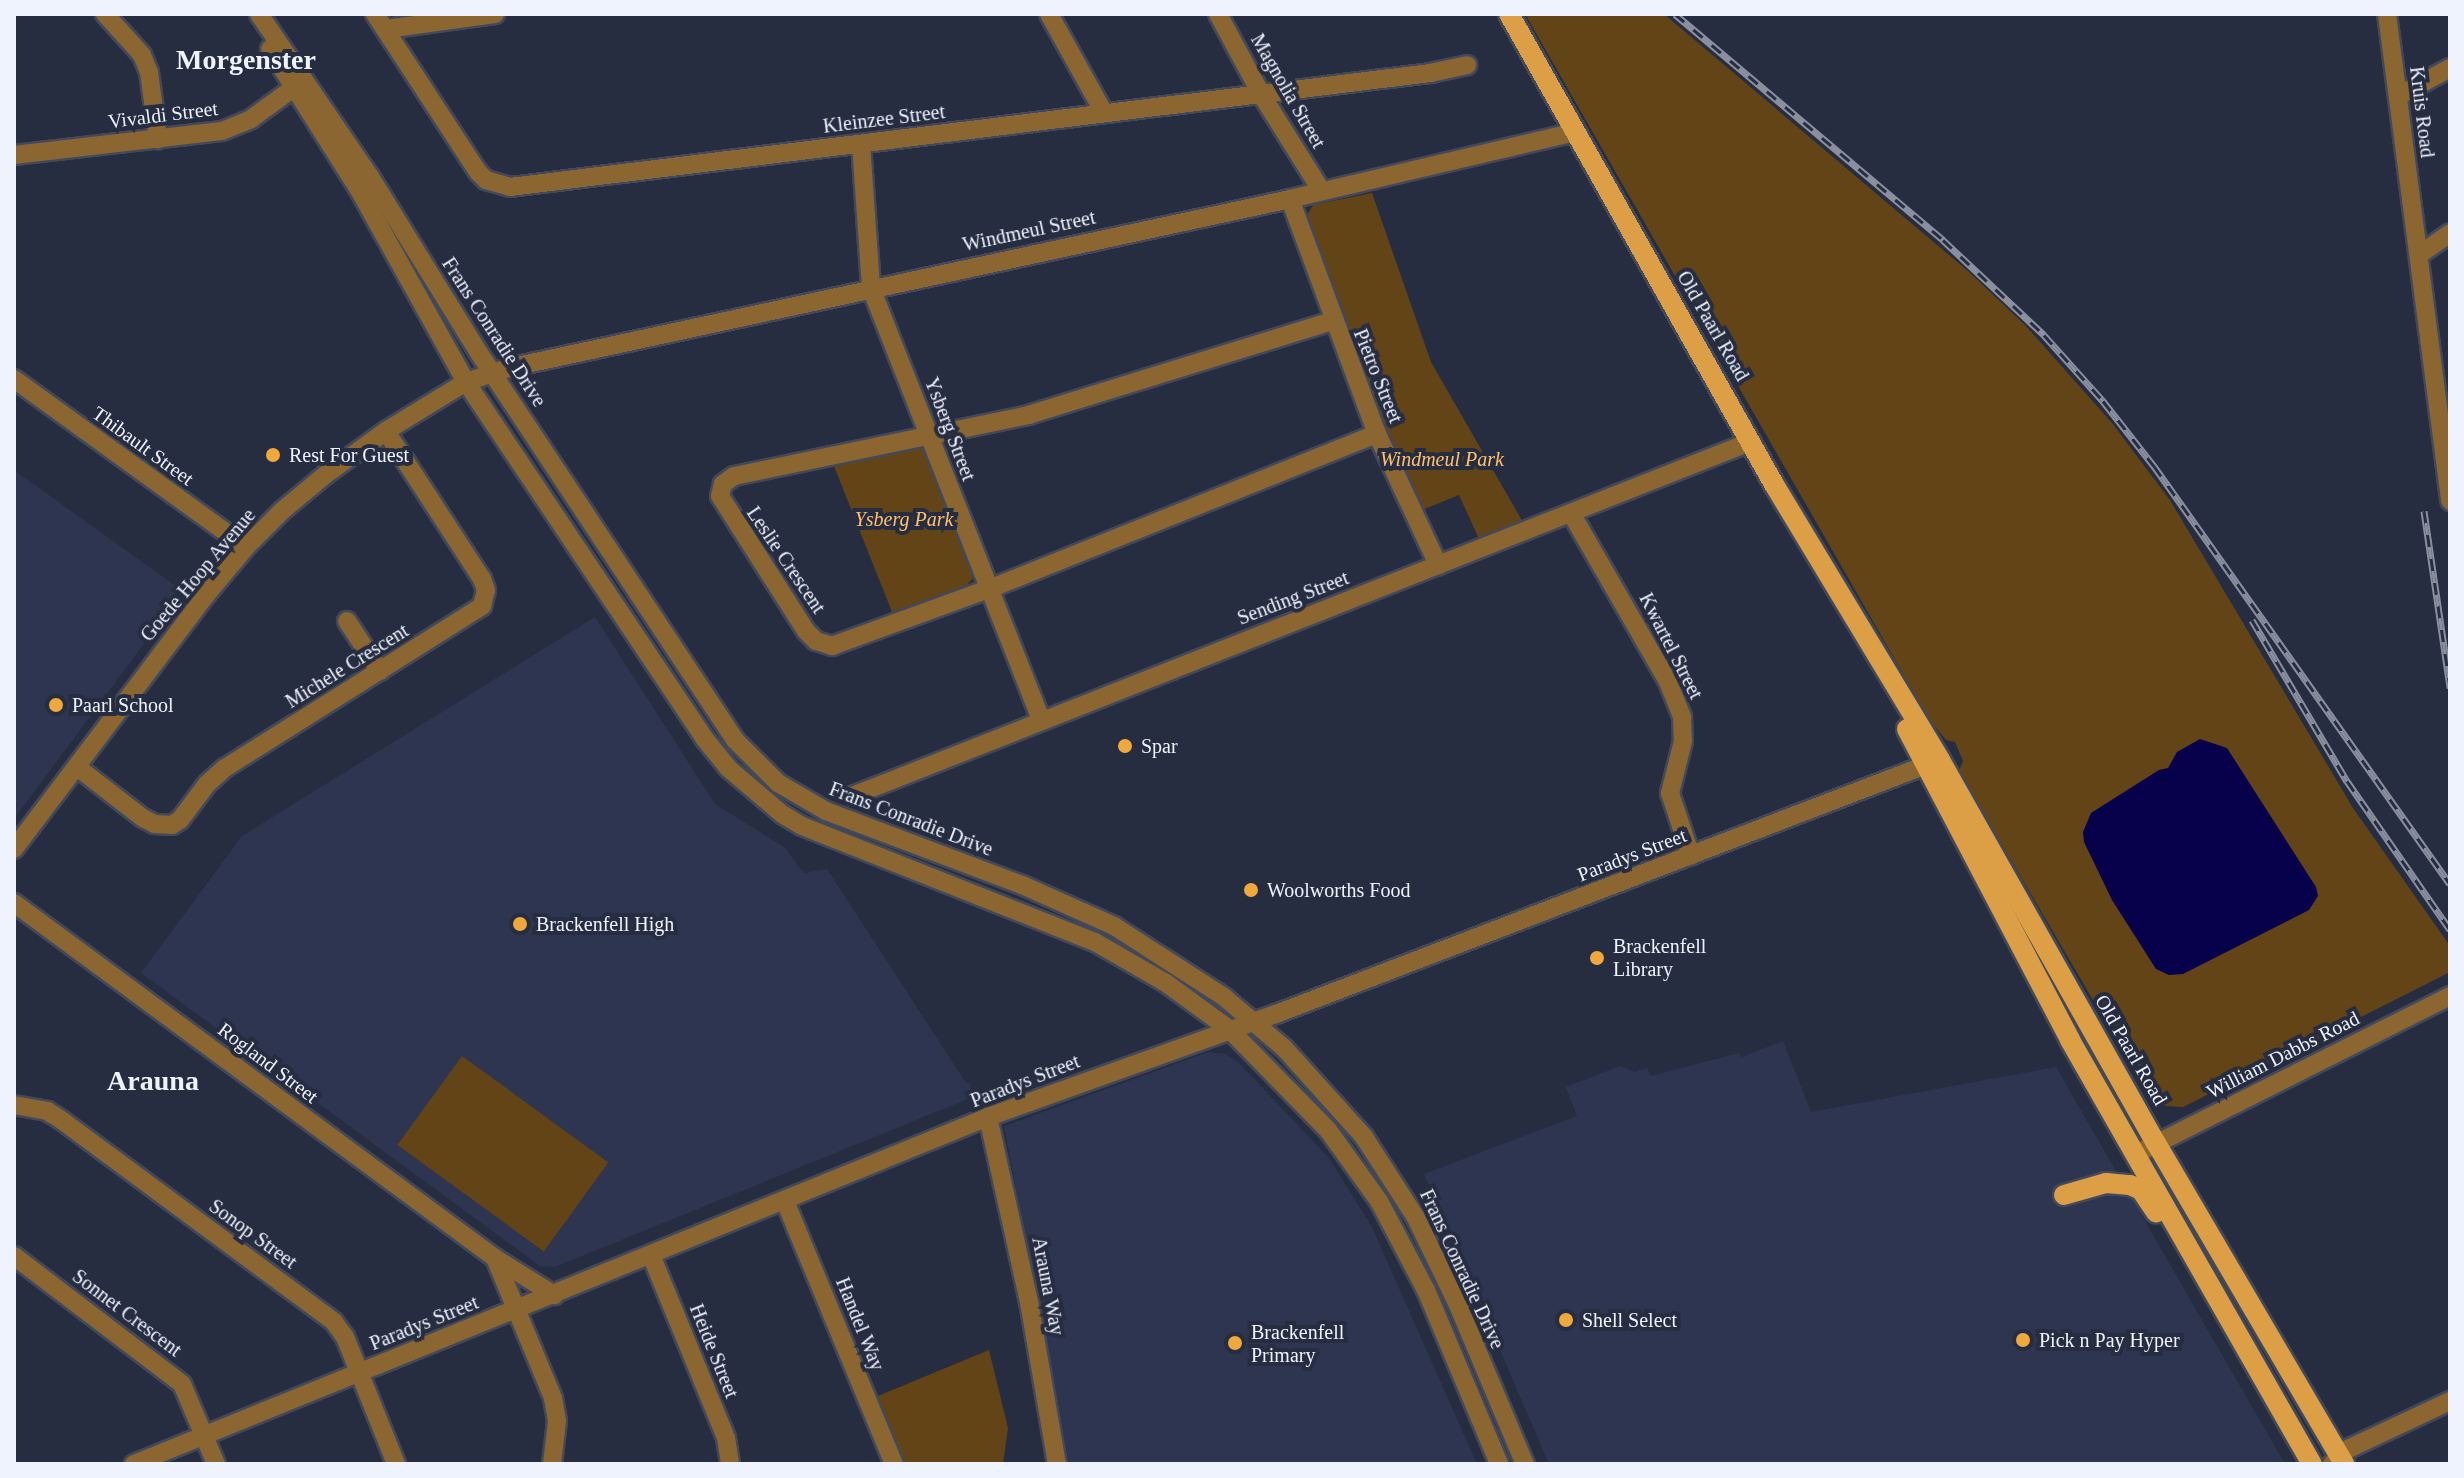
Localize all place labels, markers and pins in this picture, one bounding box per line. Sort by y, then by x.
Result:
place label: Rest For Guest [289,443,409,467]
marker: Rest For Guest [264,446,282,464]
place label: Paarl School [72,693,174,717]
marker: Paarl School [47,696,65,714]
place label: Spar [1141,734,1178,758]
marker: Spar [1116,737,1134,755]
place label: Woolworths Food [1267,878,1410,902]
marker: Woolworths Food [1242,881,1260,899]
place label: Brackenfell High [536,912,674,936]
marker: Brackenfell High [511,915,529,933]
place label: Brackenfell Library [1613,934,1706,981]
marker: Brackenfell Library [1588,949,1606,967]
place label: Shell Select [1582,1308,1677,1332]
marker: Shell Select [1557,1311,1575,1329]
place label: Brackenfell Primary [1251,1320,1344,1367]
place label: Pick n Pay Hyper [2039,1328,2180,1352]
marker: Pick n Pay Hyper [2014,1331,2032,1349]
marker: Brackenfell Primary [1226,1334,1244,1352]

